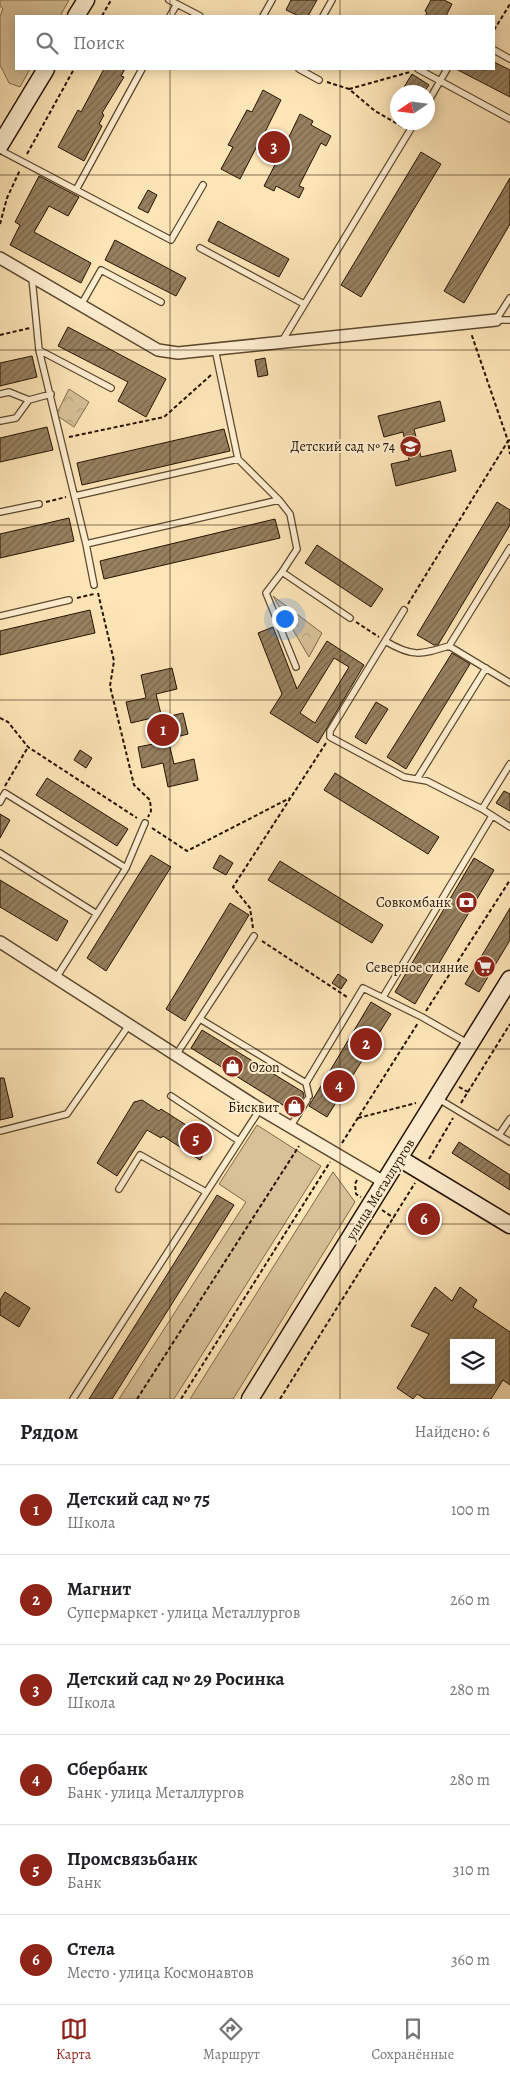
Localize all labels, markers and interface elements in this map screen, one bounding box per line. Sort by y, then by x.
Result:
search box [15,15,495,70]
icon: search [33,29,61,57]
text: Поиск [73,30,125,56]
north arrow [390,85,435,130]
pin: 3 [258,128,290,166]
school or university icon: Детский сад № 74 [399,434,423,458]
place label: Детский сад № 74 [291,437,395,456]
your location [272,606,298,632]
pin: 1 [147,711,179,749]
bank icon: Совкомбанк [455,890,479,914]
place label: Совкомбанк [376,893,451,912]
supermarket icon: Северное сияние [473,955,497,979]
place label: Северное сияние [366,958,469,977]
pin: 2 [350,1025,382,1063]
shop icon: Ozon [221,1055,245,1079]
place label: Ozon [249,1058,280,1077]
pin: 4 [323,1067,355,1105]
shop icon: Бисквит [283,1095,307,1119]
place label: Бисквит [228,1098,279,1117]
pin: 5 [180,1120,212,1158]
street label: улица Металлургов [341,1135,419,1244]
pin: 6 [408,1200,440,1238]
map controls [450,1339,495,1384]
button: layers [450,1339,495,1384]
text: Рядом [20,1418,78,1446]
text: Найдено: 6 [415,1421,490,1443]
text: Детский сад № 75 [67,1486,210,1512]
text: 1 [33,1499,39,1521]
text: 100 m [451,1499,490,1521]
text: Школа [67,1512,115,1534]
text: Магнит [67,1576,131,1602]
text: 2 [32,1589,40,1611]
text: 260 m [450,1589,490,1611]
text: Супермаркет · улица Металлургов [67,1602,300,1624]
text: Детский сад № 29 Росинка [67,1666,285,1692]
text: 3 [33,1679,39,1701]
text: 280 m [450,1679,490,1701]
text: Школа [67,1692,115,1714]
text: Сбербанк [67,1756,148,1782]
text: 4 [32,1769,40,1791]
text: 280 m [450,1769,490,1791]
text: Банк · улица Металлургов [67,1782,244,1804]
text: Промсвязьбанк [67,1846,198,1872]
text: 5 [33,1859,39,1881]
text: 310 m [453,1859,490,1881]
text: Банк [67,1872,102,1894]
text: Стела [67,1936,115,1962]
text: 6 [32,1949,40,1971]
text: 360 m [451,1949,490,1971]
text: Место · улица Космонавтов [67,1962,254,1984]
tab: Карта [56,2015,91,2064]
tab: Маршрут [203,2015,260,2064]
tab: Сохранённые [372,2015,454,2064]

